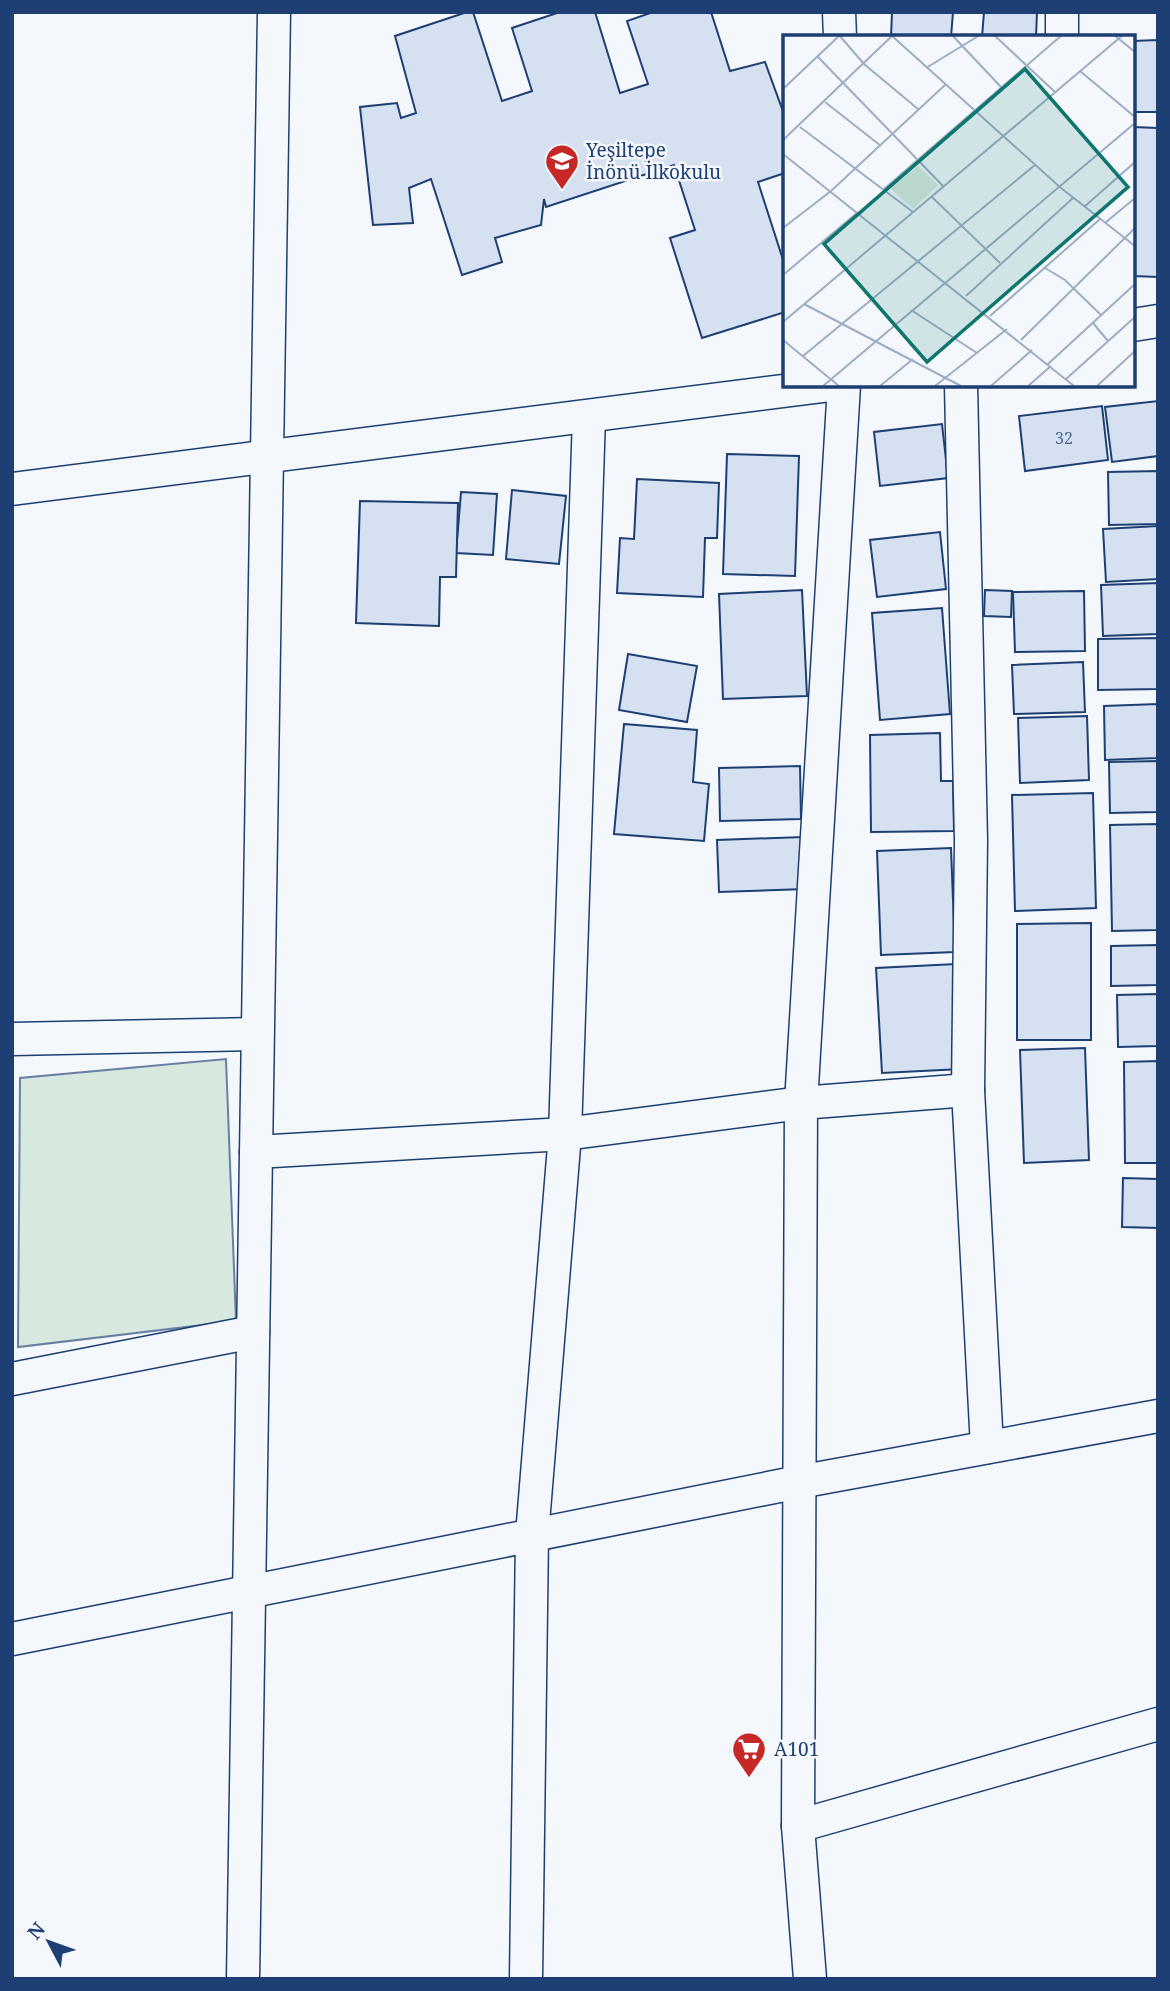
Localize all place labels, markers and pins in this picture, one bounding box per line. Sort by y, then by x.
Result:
place label: Yeşiltepe İnönü İlkokulu [585,137,721,185]
school or university icon: Yeşiltepe İnönü İlkokulu [543,142,581,191]
supermarket icon: A101 [730,1730,768,1779]
place label: A101 [774,1736,819,1762]

